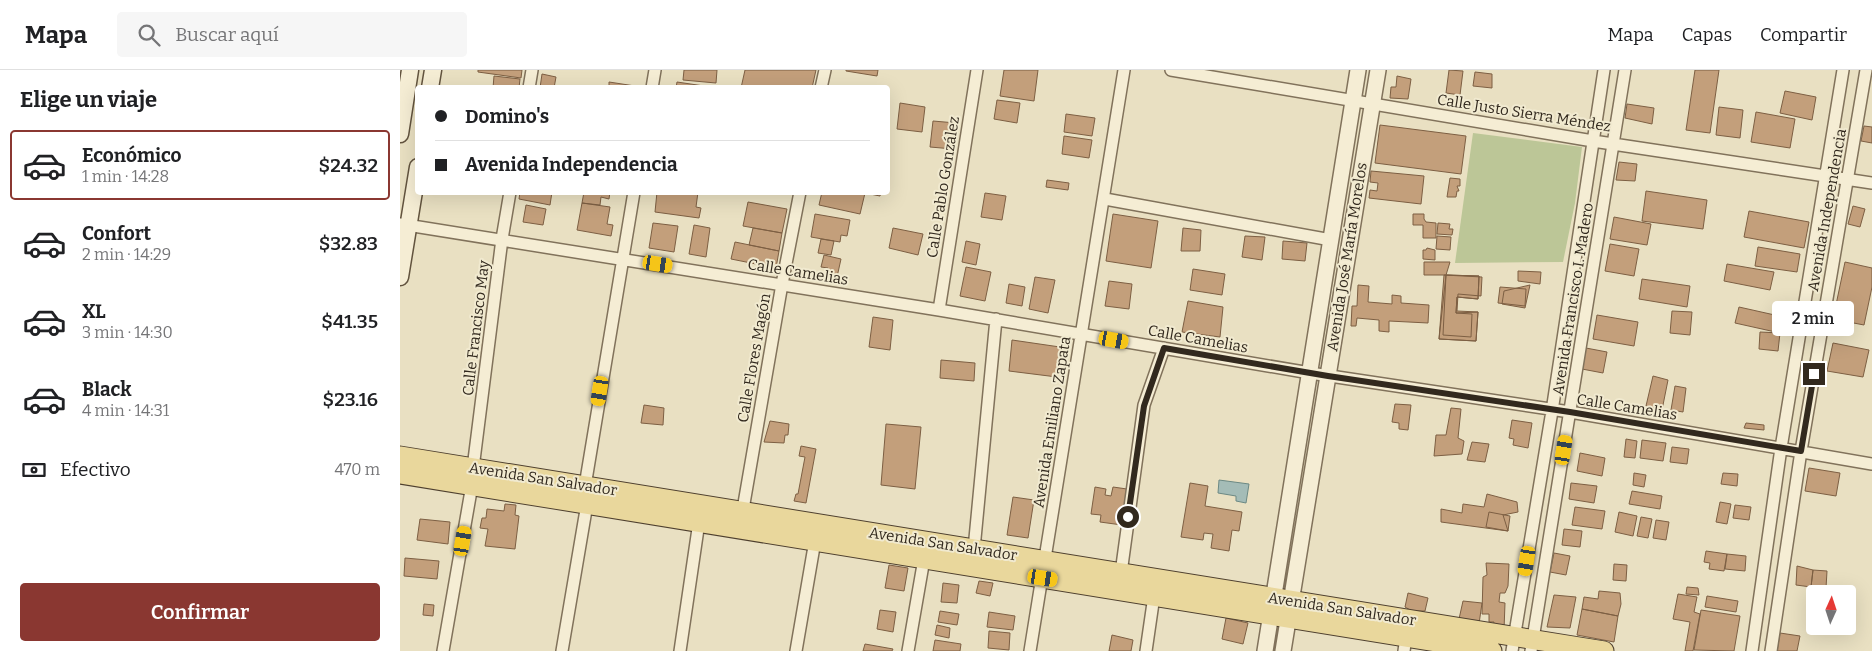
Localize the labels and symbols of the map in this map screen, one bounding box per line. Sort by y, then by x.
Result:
street label: Calle Justo Sierra Méndez [1436,90,1612,136]
street label: Calle Pablo González [923,115,963,259]
street label: Avenida Independencia [1804,127,1850,293]
street label: Avenida José María Morelos [1323,161,1371,353]
street label: Avenida Francisco I. Madero [1549,201,1597,397]
car [642,254,673,274]
street label: Calle Camelias [746,255,850,289]
street label: Calle Francisco May [459,259,493,397]
street label: Calle Flores Magón [734,292,774,424]
callout: 2 min [1773,302,1855,336]
street label: Calle Camelias [1146,321,1250,357]
car [1097,330,1130,350]
street label: Avenida Emiliano Zapata [1030,335,1074,509]
route end [1803,363,1825,385]
car [590,375,609,407]
street label: Calle Camelias [1575,390,1679,424]
car [1554,434,1573,466]
street label: Avenida San Salvador [468,458,619,500]
route start [1117,506,1139,528]
street label: Avenida San Salvador [868,523,1019,565]
car [453,525,472,557]
car [1517,545,1536,577]
car [1027,568,1058,588]
north arrow [1806,585,1856,635]
street label: Avenida San Salvador [1267,588,1418,630]

